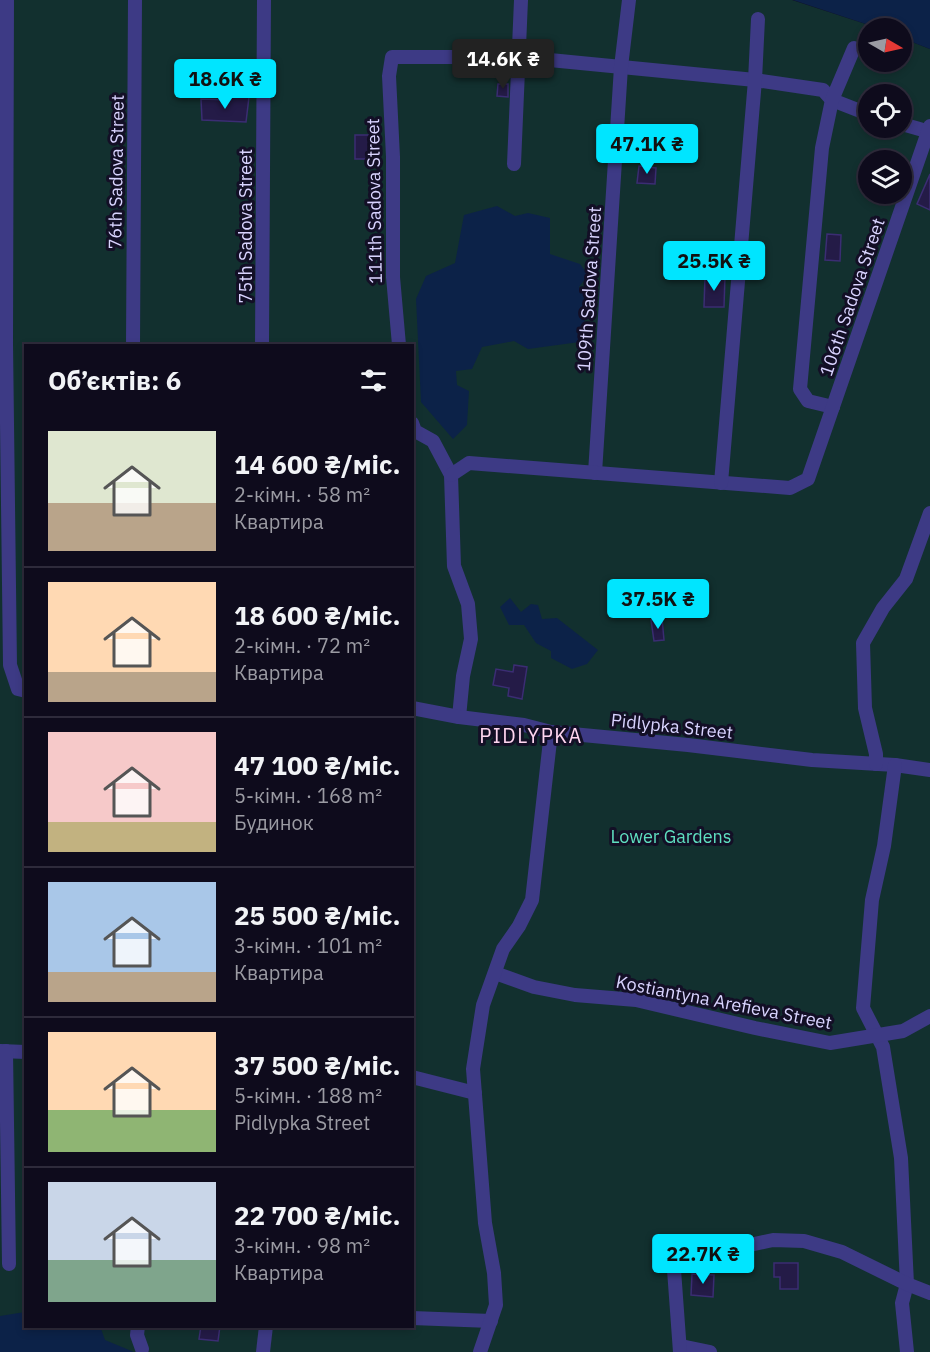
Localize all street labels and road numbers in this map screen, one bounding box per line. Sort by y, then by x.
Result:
street label: 76th Sadova Street [103,94,129,250]
street label: 111th Sadova Street [361,118,387,284]
street label: 75th Sadova Street [234,149,257,303]
street label: 109th Sadova Street [572,206,606,372]
street label: 106th Sadova Street [814,215,890,379]
street label: Pidlypka Street [610,708,734,744]
street label: Kostiantyna Arefieva Street [614,970,834,1034]

